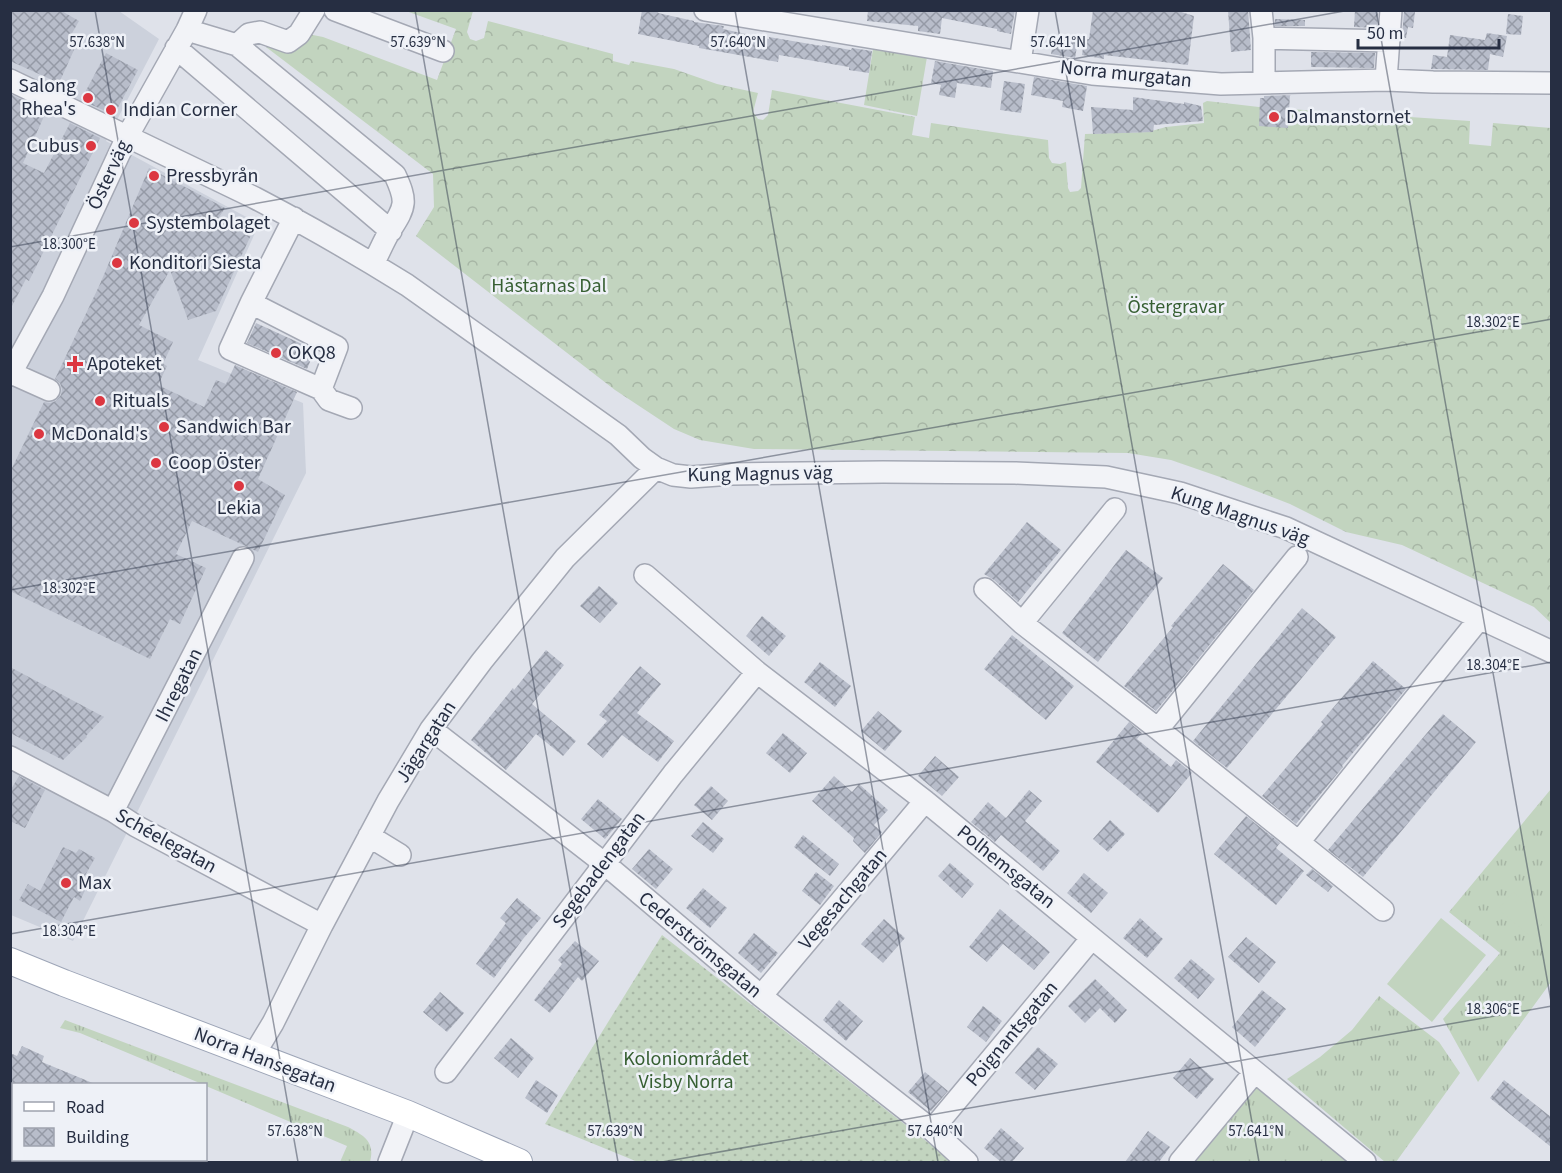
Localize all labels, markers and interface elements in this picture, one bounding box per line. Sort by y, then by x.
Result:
scale bar [1358,12,1499,50]
text: 50 m [1367,21,1403,46]
text: 57.638°N [69,32,125,53]
text: 57.639°N [390,32,446,53]
text: 57.640°N [710,32,766,53]
text: 57.641°N [1030,32,1086,53]
street label: Norra murgatan [1059,53,1193,95]
place label: Salong Rhea's [18,72,76,123]
marker: Salong Rhea's [81,91,95,105]
place label: Indian Corner [123,96,237,124]
marker: Indian Corner [104,103,118,117]
place label: Dalmanstornet [1286,103,1411,131]
marker: Dalmanstornet [1267,110,1281,124]
place label: Cubus [27,132,79,160]
street label: Österväg [81,135,137,215]
marker: Cubus [84,139,98,153]
place label: Pressbyrån [166,162,259,190]
marker: Pressbyrån [147,169,161,183]
place label: Systembolaget [146,209,271,237]
marker: Systembolaget [127,216,141,230]
text: 18.300°E [42,234,96,255]
place label: Konditori Siesta [129,249,261,277]
marker: Konditori Siesta [110,256,124,270]
park label: Hästarnas Dal [491,272,607,300]
park label: Östergravar [1128,293,1225,321]
text: 18.302°E [1466,312,1520,333]
place label: OKQ8 [288,339,336,367]
marker: OKQ8 [269,346,283,360]
place label: Apoteket [87,350,162,378]
marker: Apoteket [68,357,82,371]
place label: Rituals [112,387,170,415]
marker: Rituals [93,394,107,408]
place label: Sandwich Bar [176,413,291,441]
place label: McDonald's [51,420,148,448]
marker: Sandwich Bar [157,420,171,434]
marker: McDonald's [32,427,46,441]
place label: Coop Öster [168,449,261,477]
marker: Coop Öster [149,456,163,470]
street label: Kung Magnus väg [687,459,833,489]
marker: Lekia [232,479,246,493]
street label: Kung Magnus väg [1167,479,1313,553]
place label: Lekia [217,494,261,522]
text: 18.302°E [42,578,96,599]
street label: Ihregatan [148,643,210,727]
text: 18.304°E [1466,655,1520,676]
street label: Jägargatan [389,695,463,789]
street label: Schéelegatan [110,802,222,880]
street label: Segebadengatan [546,806,652,934]
street label: Polhemsgatan [951,819,1061,915]
street label: Vegesachgatan [792,842,894,956]
place label: Max [78,869,112,897]
marker: Max [59,876,73,890]
street label: Cederströmsgatan [632,885,768,1005]
text: 18.304°E [42,921,96,942]
street label: Poignantsgatan [959,975,1065,1093]
text: 18.306°E [1466,999,1520,1020]
street label: Norra Hansegatan [190,1020,340,1100]
park label: Koloniområdet Visby Norra [623,1045,749,1096]
legend [12,1083,207,1161]
text: Road [66,1095,105,1120]
text: 57.638°N [267,1121,323,1142]
text: 57.639°N [587,1121,643,1142]
text: 57.640°N [907,1121,963,1142]
text: 57.641°N [1228,1121,1284,1142]
text: Building [66,1125,129,1150]

